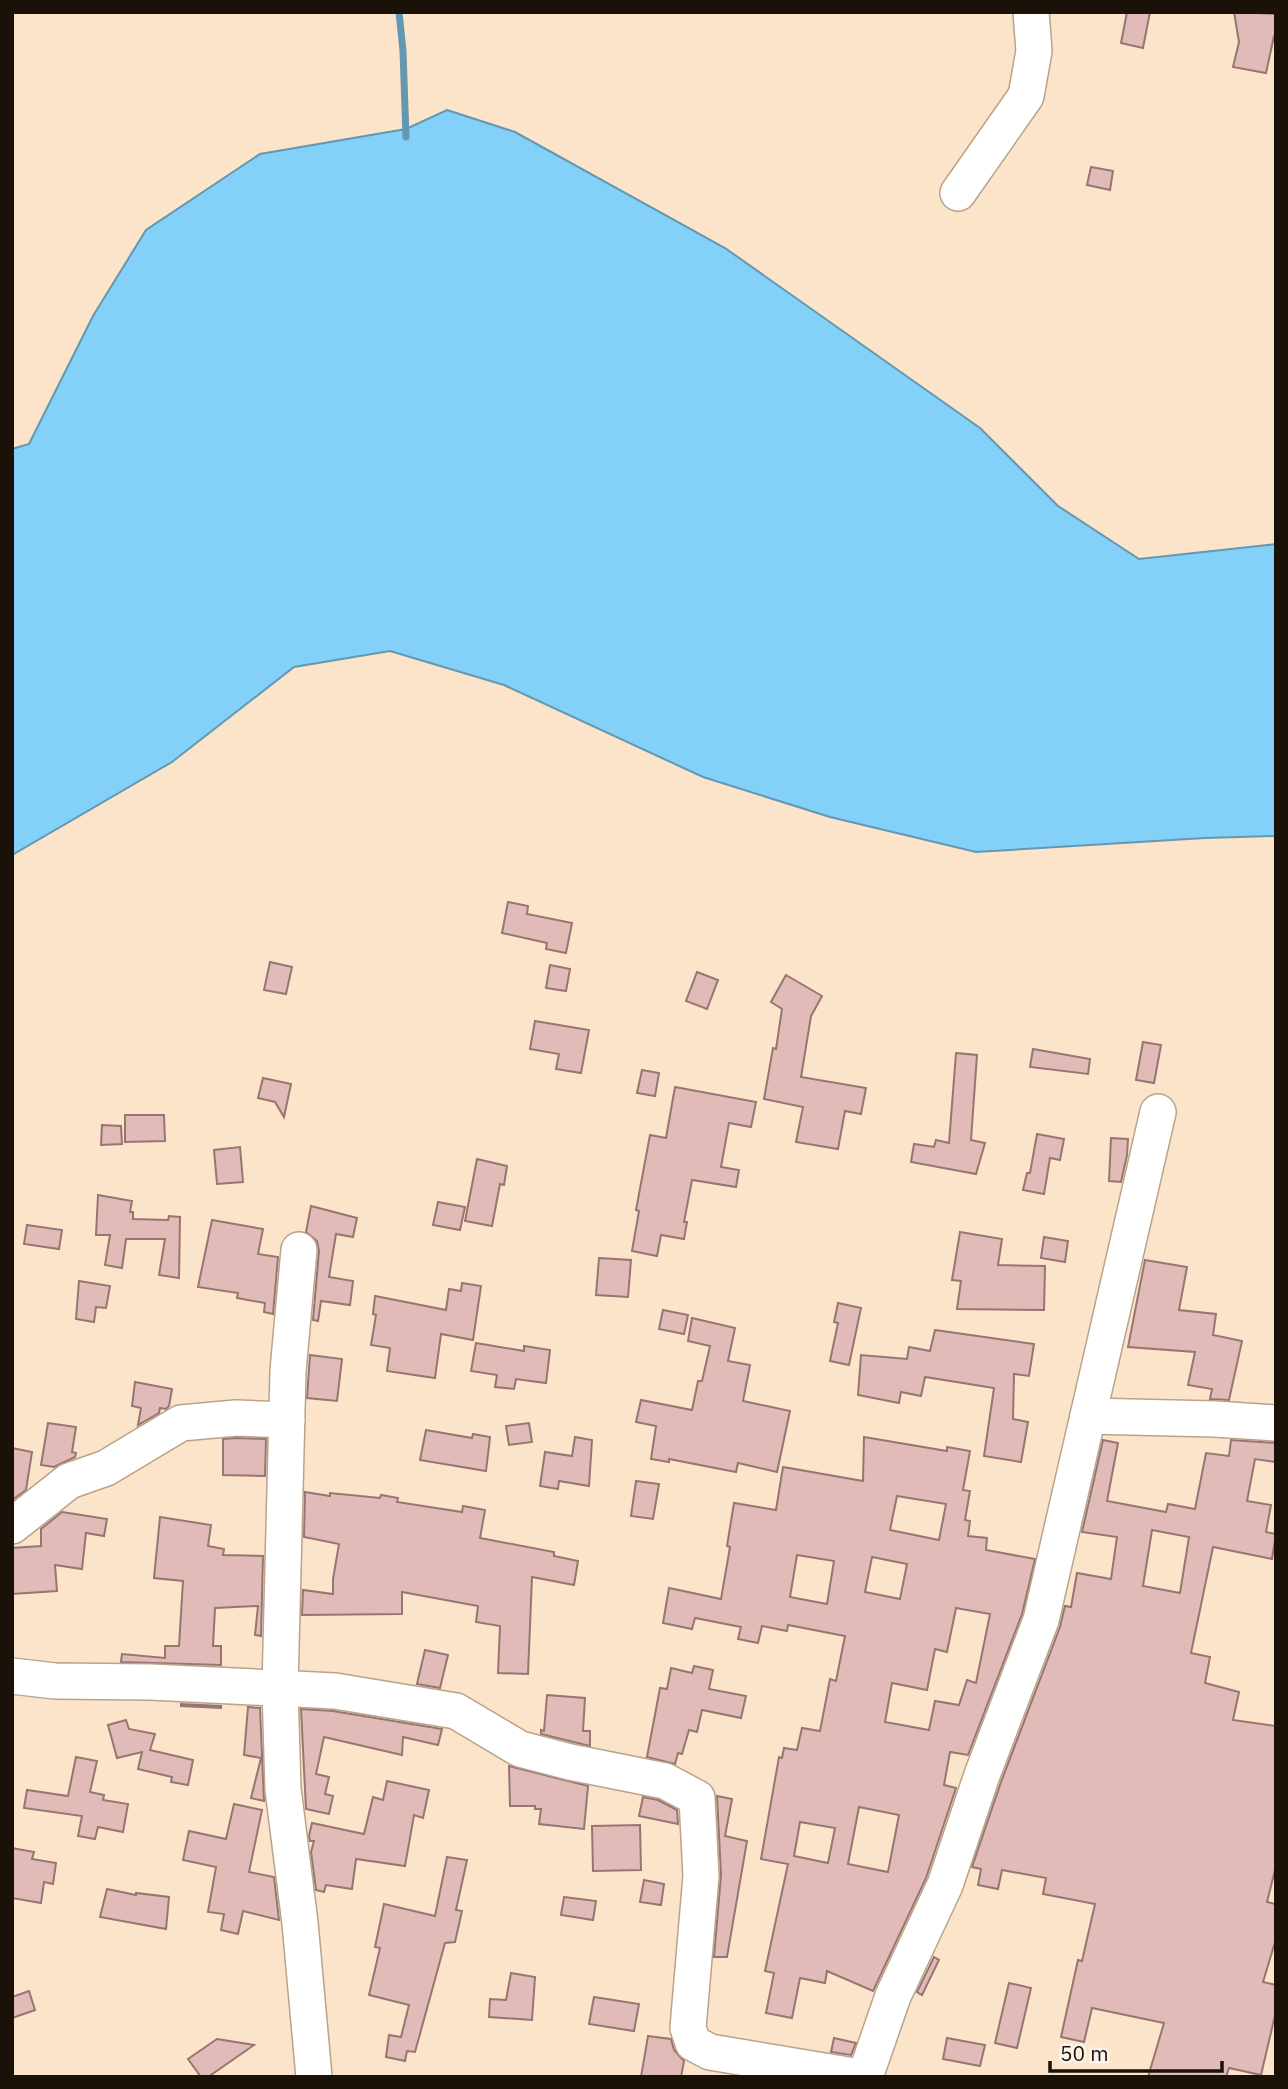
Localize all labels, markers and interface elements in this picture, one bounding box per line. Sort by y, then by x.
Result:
scale bar [1050,2030,1222,2074]
text: 50 m [1060,2039,1109,2067]

